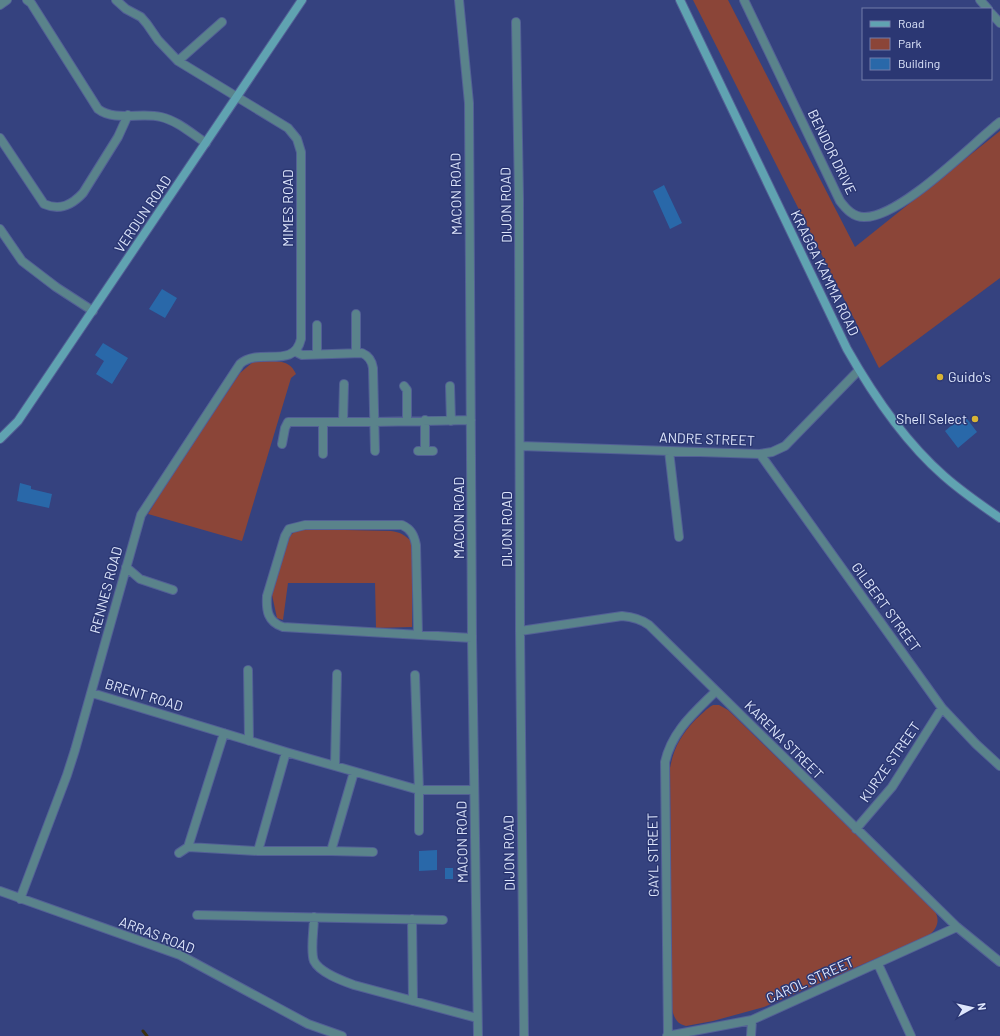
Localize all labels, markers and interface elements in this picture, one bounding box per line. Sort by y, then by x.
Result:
legend [862,8,992,80]
text: Road [898,16,925,30]
text: Park [898,36,922,50]
text: Building [898,56,940,70]
street label: BENDOR DRIVE [805,106,860,197]
street label: MACON ROAD [446,153,465,235]
street label: DIJON ROAD [496,167,515,243]
street label: MIMES ROAD [279,169,296,247]
street label: VERDUN ROAD [111,172,175,256]
street label: KRAGGA KAMMA ROAD [788,207,863,338]
place label: Guido's [948,368,991,385]
marker: Guido's [935,372,945,382]
place label: Shell Select [896,410,967,427]
marker: Shell Select [970,414,980,424]
street label: ANDRE STREET [659,428,755,449]
street label: MACON ROAD [450,477,467,559]
street label: DIJON ROAD [498,491,515,567]
street label: RENNES ROAD [86,544,125,635]
street label: GILBERT STREET [848,559,924,655]
street label: BRENT ROAD [103,675,185,714]
street label: KARENA STREET [741,697,827,783]
street label: KURZE STREET [856,718,924,805]
street label: MACON ROAD [452,801,471,883]
street label: GAYL STREET [643,813,662,897]
street label: DIJON ROAD [499,815,518,891]
street label: ARRAS ROAD [117,912,197,957]
street label: CAROL STREET [763,953,856,1006]
north arrow [952,988,992,1028]
text: N [975,1002,989,1011]

